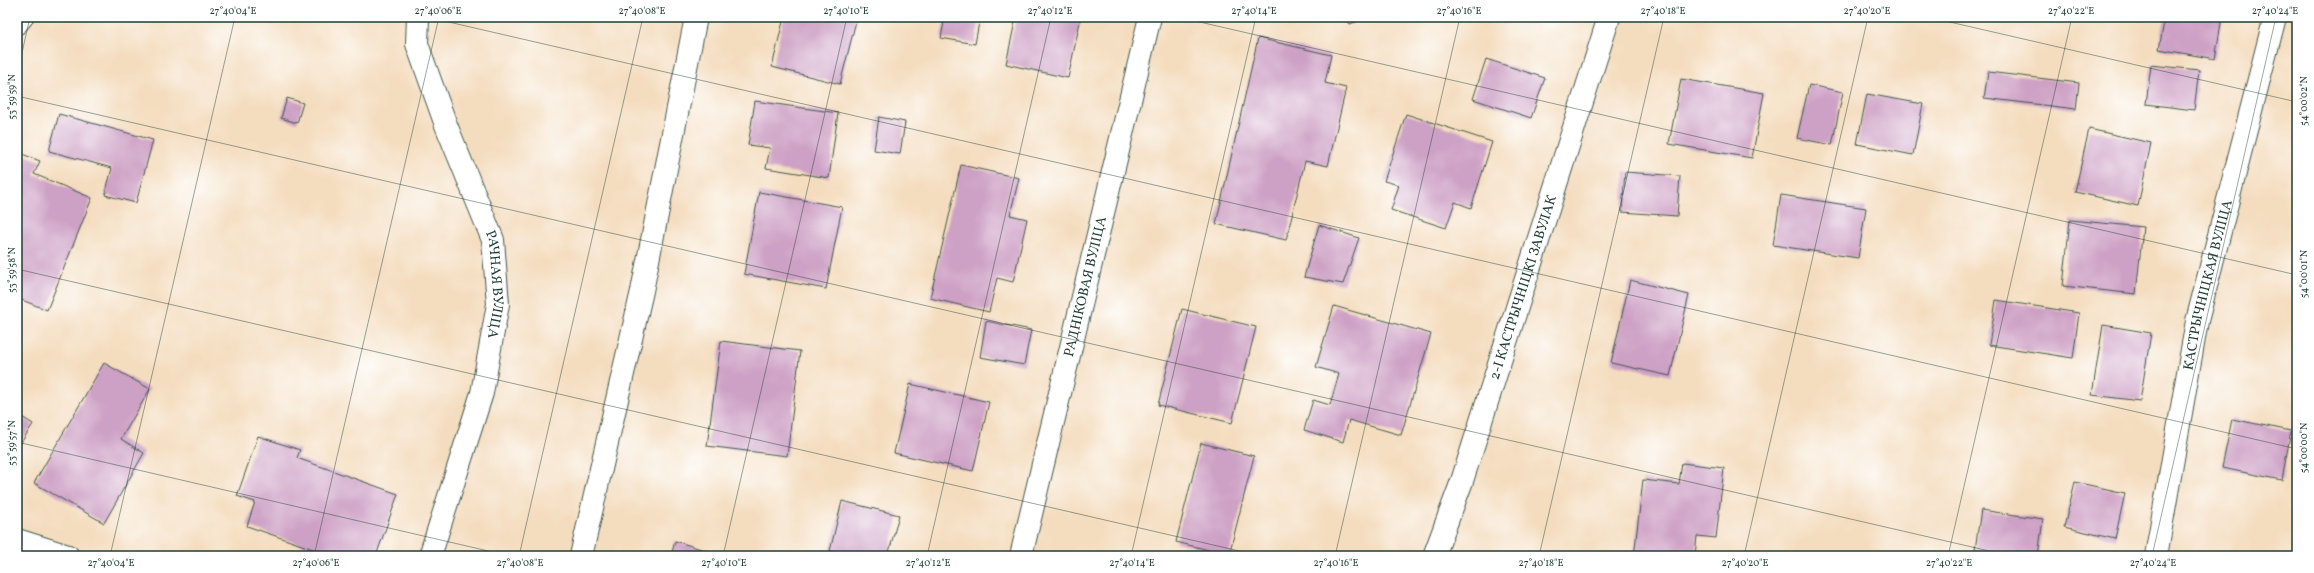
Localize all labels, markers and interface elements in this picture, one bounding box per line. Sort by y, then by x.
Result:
text: 27°40'04"E [209,4,257,18]
text: 27°40'06"E [415,4,461,18]
text: 27°40'08"E [619,4,665,18]
text: 27°40'10"E [823,4,869,18]
text: 27°40'12"E [1028,4,1072,18]
text: 27°40'14"E [1231,4,1277,18]
text: 27°40'16"E [1437,4,1481,18]
text: 27°40'18"E [1641,4,1685,18]
text: 27°40'20"E [1844,4,1890,18]
text: 27°40'22"E [2048,4,2094,18]
text: 27°40'24"E [2252,4,2298,18]
text: 53°59'59"N [5,74,19,120]
text: 54°00'02"N [2297,75,2311,126]
street label: 2-І КАСТРЫЧНІЦКІ ЗАВУЛАК [1485,192,1562,382]
street label: КАСТРЫЧНІЦКАЯ ВУЛІЦА [2179,198,2237,372]
street label: РАДНІКОВАЯ ВУЛІЦА [1059,214,1111,359]
street label: РАЧНАЯ ВУЛІЦА [481,227,508,340]
text: 53°59'58"N [5,246,19,293]
text: 54°00'01"N [2297,249,2311,298]
text: 53°59'57"N [5,420,19,466]
text: 54°00'00"N [2297,422,2311,473]
text: 27°40'04"E [87,556,135,570]
text: 27°40'06"E [293,556,339,570]
text: 27°40'08"E [497,556,543,570]
text: 27°40'10"E [701,556,747,570]
text: 27°40'12"E [906,556,950,570]
text: 27°40'14"E [1109,556,1155,570]
text: 27°40'16"E [1314,556,1358,570]
text: 27°40'18"E [1519,556,1563,570]
text: 27°40'20"E [1722,556,1768,570]
text: 27°40'22"E [1926,556,1972,570]
text: 27°40'24"E [2130,556,2176,570]

